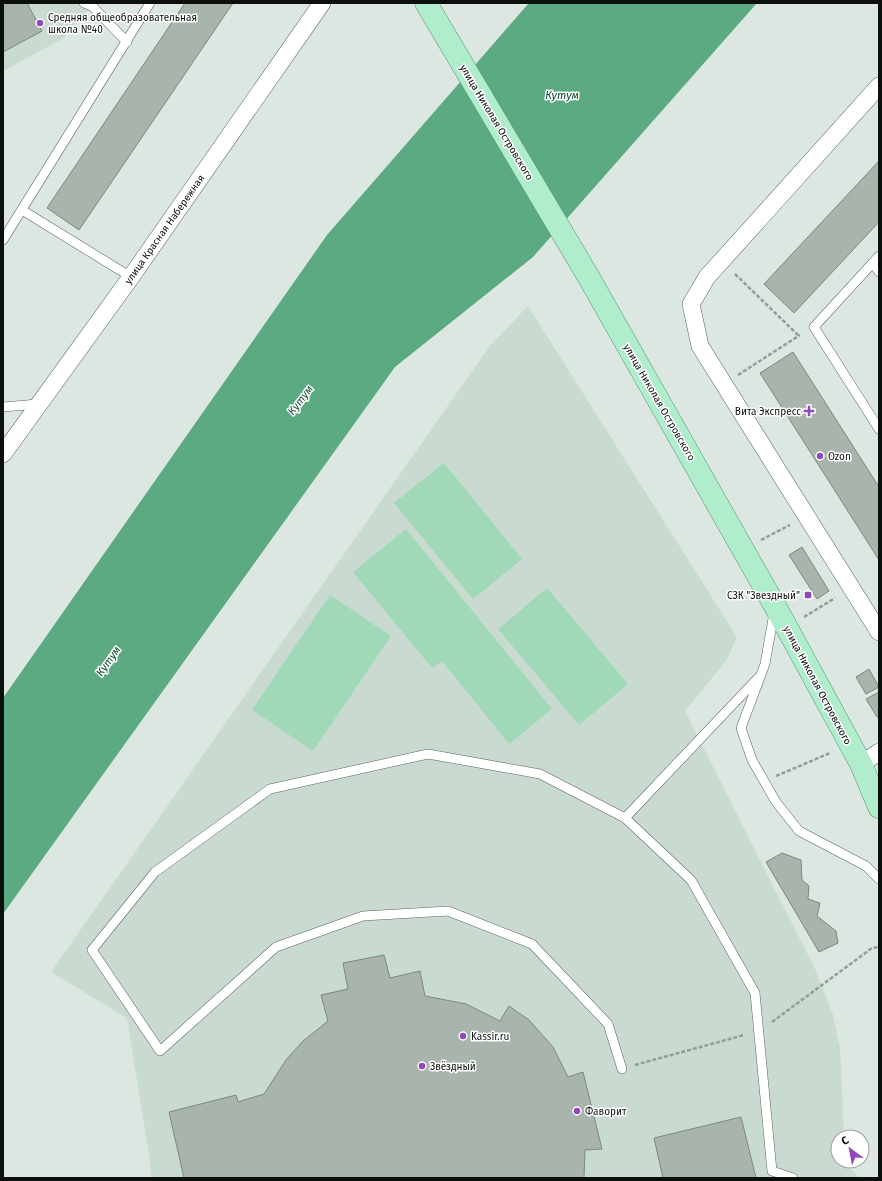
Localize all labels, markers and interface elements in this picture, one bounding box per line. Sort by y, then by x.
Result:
place label: Средняя общеобразовательная школа №40 [48,12,197,36]
marker: Средняя общеобразовательная школа №40 [35,18,45,28]
street label: улица Николая Островского [457,63,536,183]
water label: Кутум [545,89,579,102]
street label: улица Красная Набережная [122,173,207,287]
street label: улица Николая Островского [621,342,698,463]
water label: Кутум [285,383,316,418]
place label: Вита Экспресс [735,406,801,418]
marker: Вита Экспресс [804,406,814,416]
marker: Ozon [815,451,825,461]
place label: Ozon [828,451,851,463]
place label: СЗК "Звездный" [727,590,800,602]
marker: СЗК "Звездный" [803,590,813,600]
street label: улица Николая Островского [781,624,854,747]
water label: Кутум [93,644,123,679]
marker: Kassir.ru [458,1031,468,1041]
place label: Kassir.ru [471,1031,509,1043]
place label: Звёздный [430,1060,476,1073]
marker: Звёздный [417,1061,427,1071]
marker: Фаворит [572,1106,582,1116]
place label: Фаворит [585,1106,627,1118]
north arrow [830,1129,870,1169]
text: С [839,1133,852,1148]

